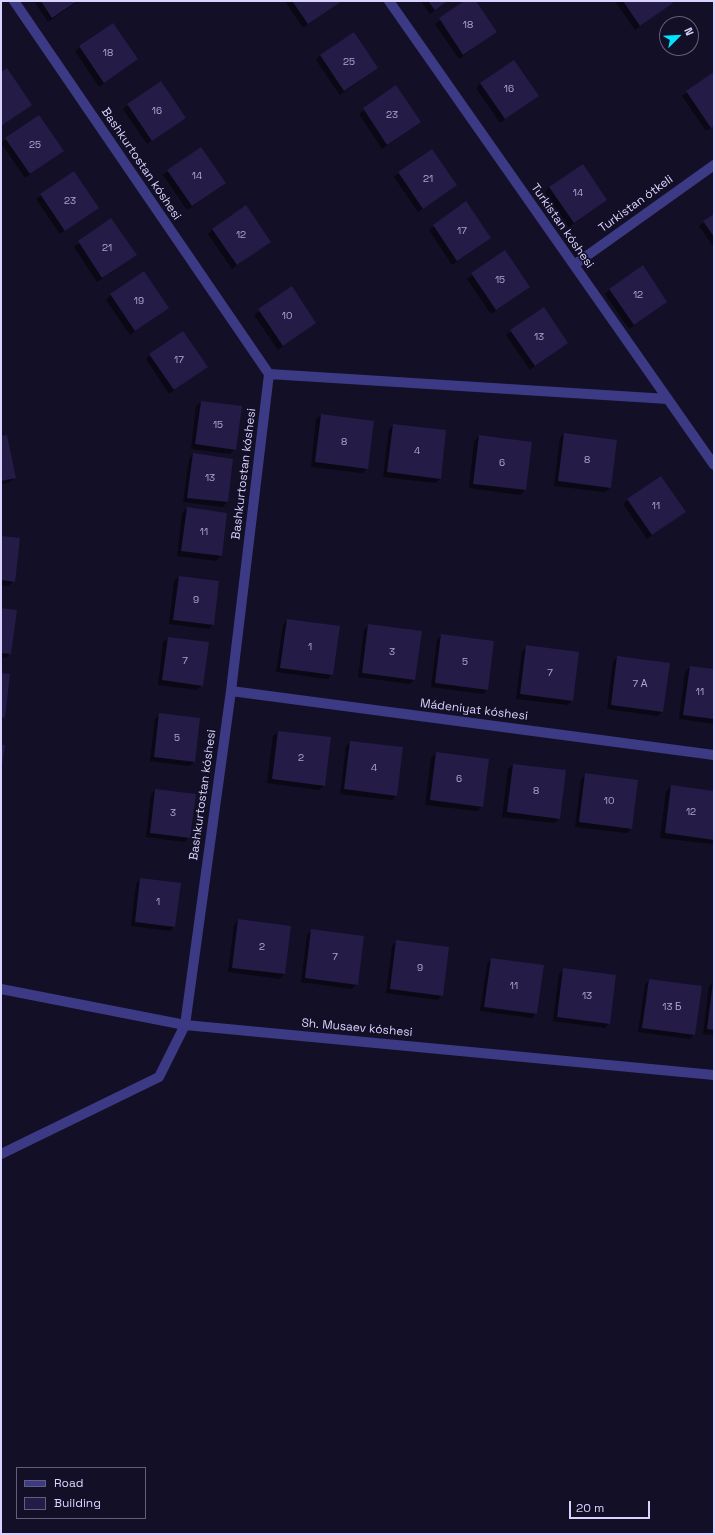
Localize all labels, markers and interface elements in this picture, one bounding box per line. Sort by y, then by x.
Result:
north arrow [659,16,699,56]
house number: 18 [463,19,473,31]
text: N [681,25,697,38]
house number: 18 [103,47,113,59]
house number: 25 [343,56,355,68]
house number: 16 [504,83,514,95]
street label: Bashkurtostan kóshesi [98,105,184,223]
house number: 16 [152,105,162,117]
house number: 23 [386,109,398,121]
house number: 25 [29,139,41,151]
house number: 14 [192,170,202,182]
street label: Turkistan ótkeli [596,172,676,236]
house number: 21 [423,173,433,185]
street label: Turkistan kóshesi [527,181,597,271]
house number: 14 [573,187,583,199]
house number: 23 [64,195,76,207]
house number: 17 [457,225,467,237]
house number: 12 [236,229,246,241]
house number: 21 [102,242,112,254]
house number: 15 [495,274,505,286]
house number: 12 [633,289,643,301]
house number: 19 [134,295,144,307]
house number: 10 [282,310,292,322]
house number: 13 [534,331,544,343]
house number: 17 [174,354,184,366]
street label: Bashkurtostan kóshesi [229,408,259,540]
house number: 15 [213,419,223,431]
house number: 8 [341,436,347,448]
house number: 4 [414,445,420,457]
house number: 8 [584,454,590,466]
house number: 6 [499,457,505,469]
house number: 13 [205,472,215,484]
house number: 11 [652,500,660,512]
house number: 11 [200,526,208,538]
house number: 9 [193,594,199,606]
house number: 1 [308,641,312,653]
house number: 3 [389,646,395,658]
house number: 7 [182,655,188,667]
house number: 5 [462,656,468,668]
house number: 7 [547,667,553,679]
house number: 7 А [633,678,647,690]
house number: 11 [696,686,704,698]
street label: Mádeniyat kóshesi [419,696,529,724]
street label: Bashkurtostan kóshesi [187,729,219,861]
house number: 5 [174,732,180,744]
house number: 2 [298,752,304,764]
house number: 4 [371,762,377,774]
house number: 6 [456,773,462,785]
house number: 8 [533,785,539,797]
house number: 10 [604,795,614,807]
house number: 12 [686,806,696,818]
house number: 3 [170,807,176,819]
house number: 1 [156,896,160,908]
house number: 2 [259,941,265,953]
house number: 7 [332,951,338,963]
house number: 9 [417,962,423,974]
house number: 11 [510,980,518,992]
house number: 13 [582,990,592,1002]
house number: 13 Б [662,1001,682,1013]
street label: Sh. Musaev kóshesi [301,1016,413,1040]
legend [16,1467,146,1519]
text: Road [54,1475,83,1491]
scale bar [571,1493,652,1519]
text: Building [54,1495,101,1511]
text: 20 m [576,1500,604,1516]

